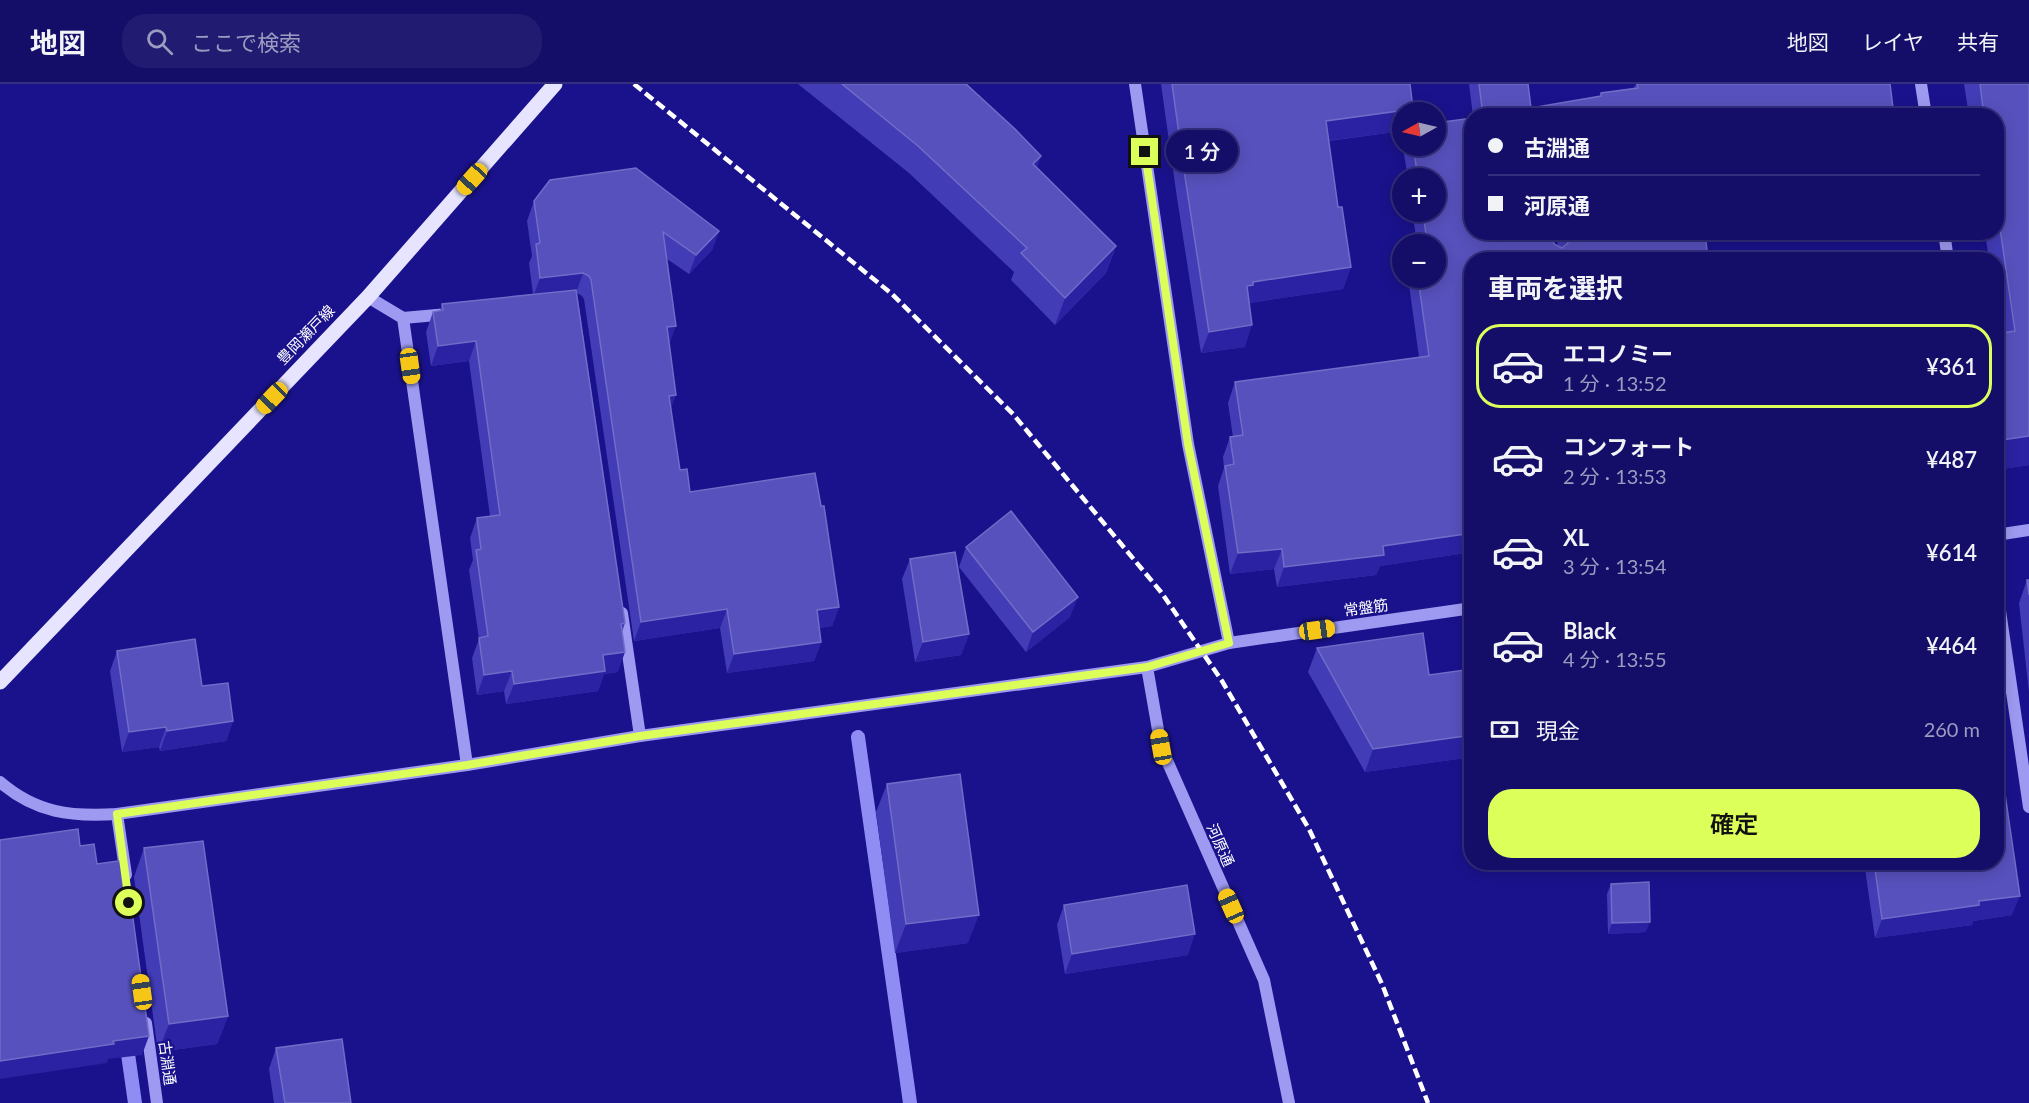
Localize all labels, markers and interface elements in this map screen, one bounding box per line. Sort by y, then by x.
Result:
search box [122,14,542,68]
text: 地図 [30,25,86,59]
icon: search [143,25,176,58]
text: ここで検索 [191,29,301,56]
text: 地図 [1787,29,1829,54]
text: レイヤ [1862,29,1924,54]
text: 共有 [1957,29,1999,54]
north arrow [1392,102,1446,156]
map controls [1392,102,1446,288]
callout: 1 分 [1166,131,1238,173]
text: 古淵通 [1524,134,1590,161]
route end [1131,138,1158,165]
text: 1 分 [1184,139,1220,163]
car [453,160,491,198]
button: + [1392,168,1446,222]
text: 河原通 [1524,192,1590,219]
button: − [1392,234,1446,288]
text: 車両を選択 [1488,271,1623,304]
street label: 豊岡瀬戸線 [273,301,338,368]
icon: car [1491,339,1545,393]
text: エコノミー [1563,340,1673,367]
car [399,347,421,385]
text: ¥361 [1926,353,1977,380]
text: 1 分 · 13:52 [1563,371,1667,395]
car [253,379,291,417]
icon: car [1491,432,1545,486]
text: コンフォート [1563,433,1694,460]
text: ¥487 [1926,446,1977,473]
text: 2 分 · 13:53 [1563,464,1667,488]
text: XL [1563,524,1589,551]
icon: car [1491,525,1545,579]
text: ¥614 [1926,539,1977,566]
text: 3 分 · 13:54 [1563,554,1667,578]
street label: 常盤筋 [1342,595,1389,619]
text: Black [1563,617,1616,644]
icon: car [1491,618,1545,672]
car [1298,619,1336,641]
text: ¥464 [1926,632,1977,659]
text: 4 分 · 13:55 [1563,647,1667,671]
icon: cash [1488,713,1521,746]
text: 現金 [1536,717,1580,744]
text: 260 m [1924,717,1980,741]
car [1149,728,1173,766]
button: 確定 [1488,789,1980,858]
street label: 河原通 [1204,820,1238,869]
car [1215,886,1247,926]
route start [115,889,142,916]
car [131,973,153,1011]
street label: 古淵通 [156,1039,180,1086]

